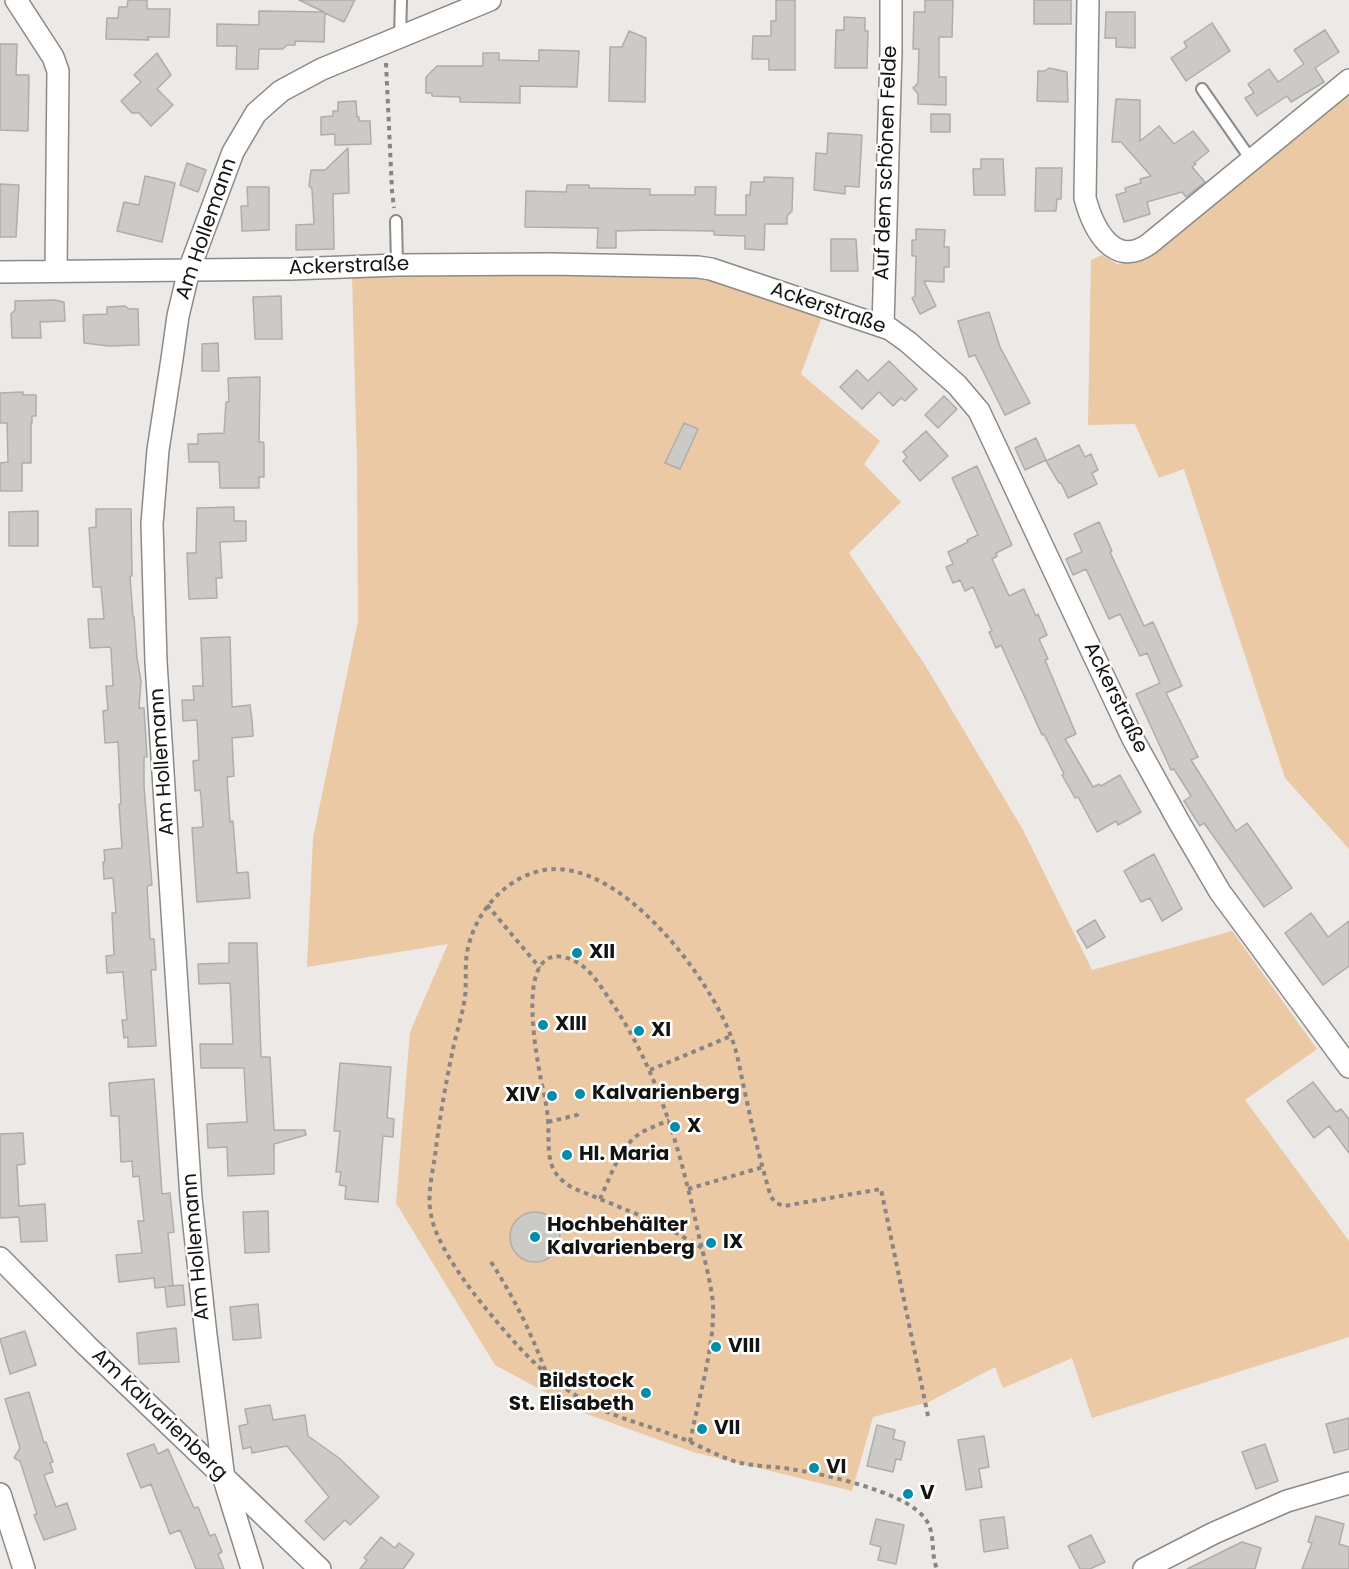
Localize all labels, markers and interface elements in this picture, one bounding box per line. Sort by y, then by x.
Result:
street label: Auf dem schönen Felde [871,45,903,281]
street label: Am Hollemann [172,155,242,303]
street label: Ackerstraße [288,253,410,281]
street label: Ackerstraße [767,278,889,340]
street label: Ackerstraße [1078,639,1152,757]
street label: Am Hollemann [146,687,180,837]
place label: XII [589,941,615,965]
marker: XII [570,946,584,960]
place label: XIII [555,1013,587,1037]
marker: XIII [536,1018,550,1032]
place label: XI [651,1019,671,1043]
marker: XI [632,1024,646,1038]
place label: Kalvarienberg [592,1082,740,1106]
place label: XIV [505,1084,540,1108]
marker: Kalvarienberg [573,1087,587,1101]
marker: XIV [545,1089,559,1103]
place label: X [687,1115,701,1139]
marker: X [668,1120,682,1134]
place label: Hl. Maria [579,1143,669,1167]
marker: Hl. Maria [560,1148,574,1162]
street label: Am Hollemann [179,1172,215,1322]
place label: Hochbehälter Kalvarienberg [547,1214,695,1261]
marker: Hochbehälter Kalvarienberg [528,1230,542,1244]
place label: IX [723,1231,743,1255]
marker: IX [704,1236,718,1250]
place label: VIII [728,1335,760,1359]
marker: VIII [709,1340,723,1354]
street label: Am Kalvarienberg [86,1344,232,1486]
place label: Bildstock St. Elisabeth [509,1370,634,1417]
marker: Bildstock St. Elisabeth [639,1386,653,1400]
place label: VII [714,1417,740,1441]
marker: VII [695,1422,709,1436]
place label: VI [826,1456,846,1480]
marker: VI [807,1461,821,1475]
place label: V [920,1482,935,1506]
marker: V [901,1487,915,1501]

